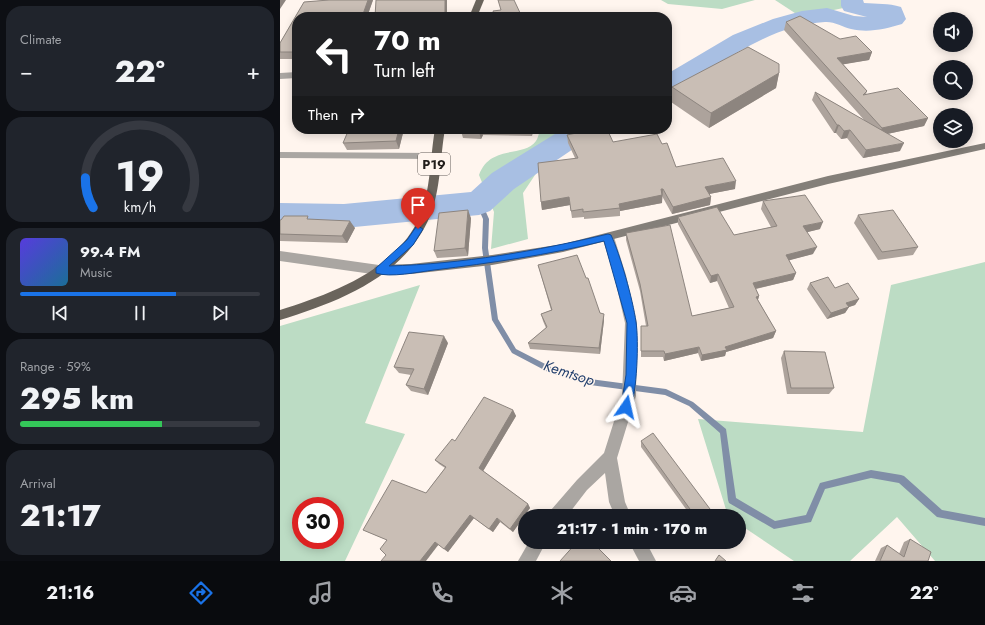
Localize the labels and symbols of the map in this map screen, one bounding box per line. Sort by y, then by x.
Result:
road number: P19 [418,153,450,175]
pin [401,188,435,229]
water label: Kemtsop [541,354,598,392]
position arrow [605,386,647,428]
speed limit sign: 30 [292,497,344,549]

